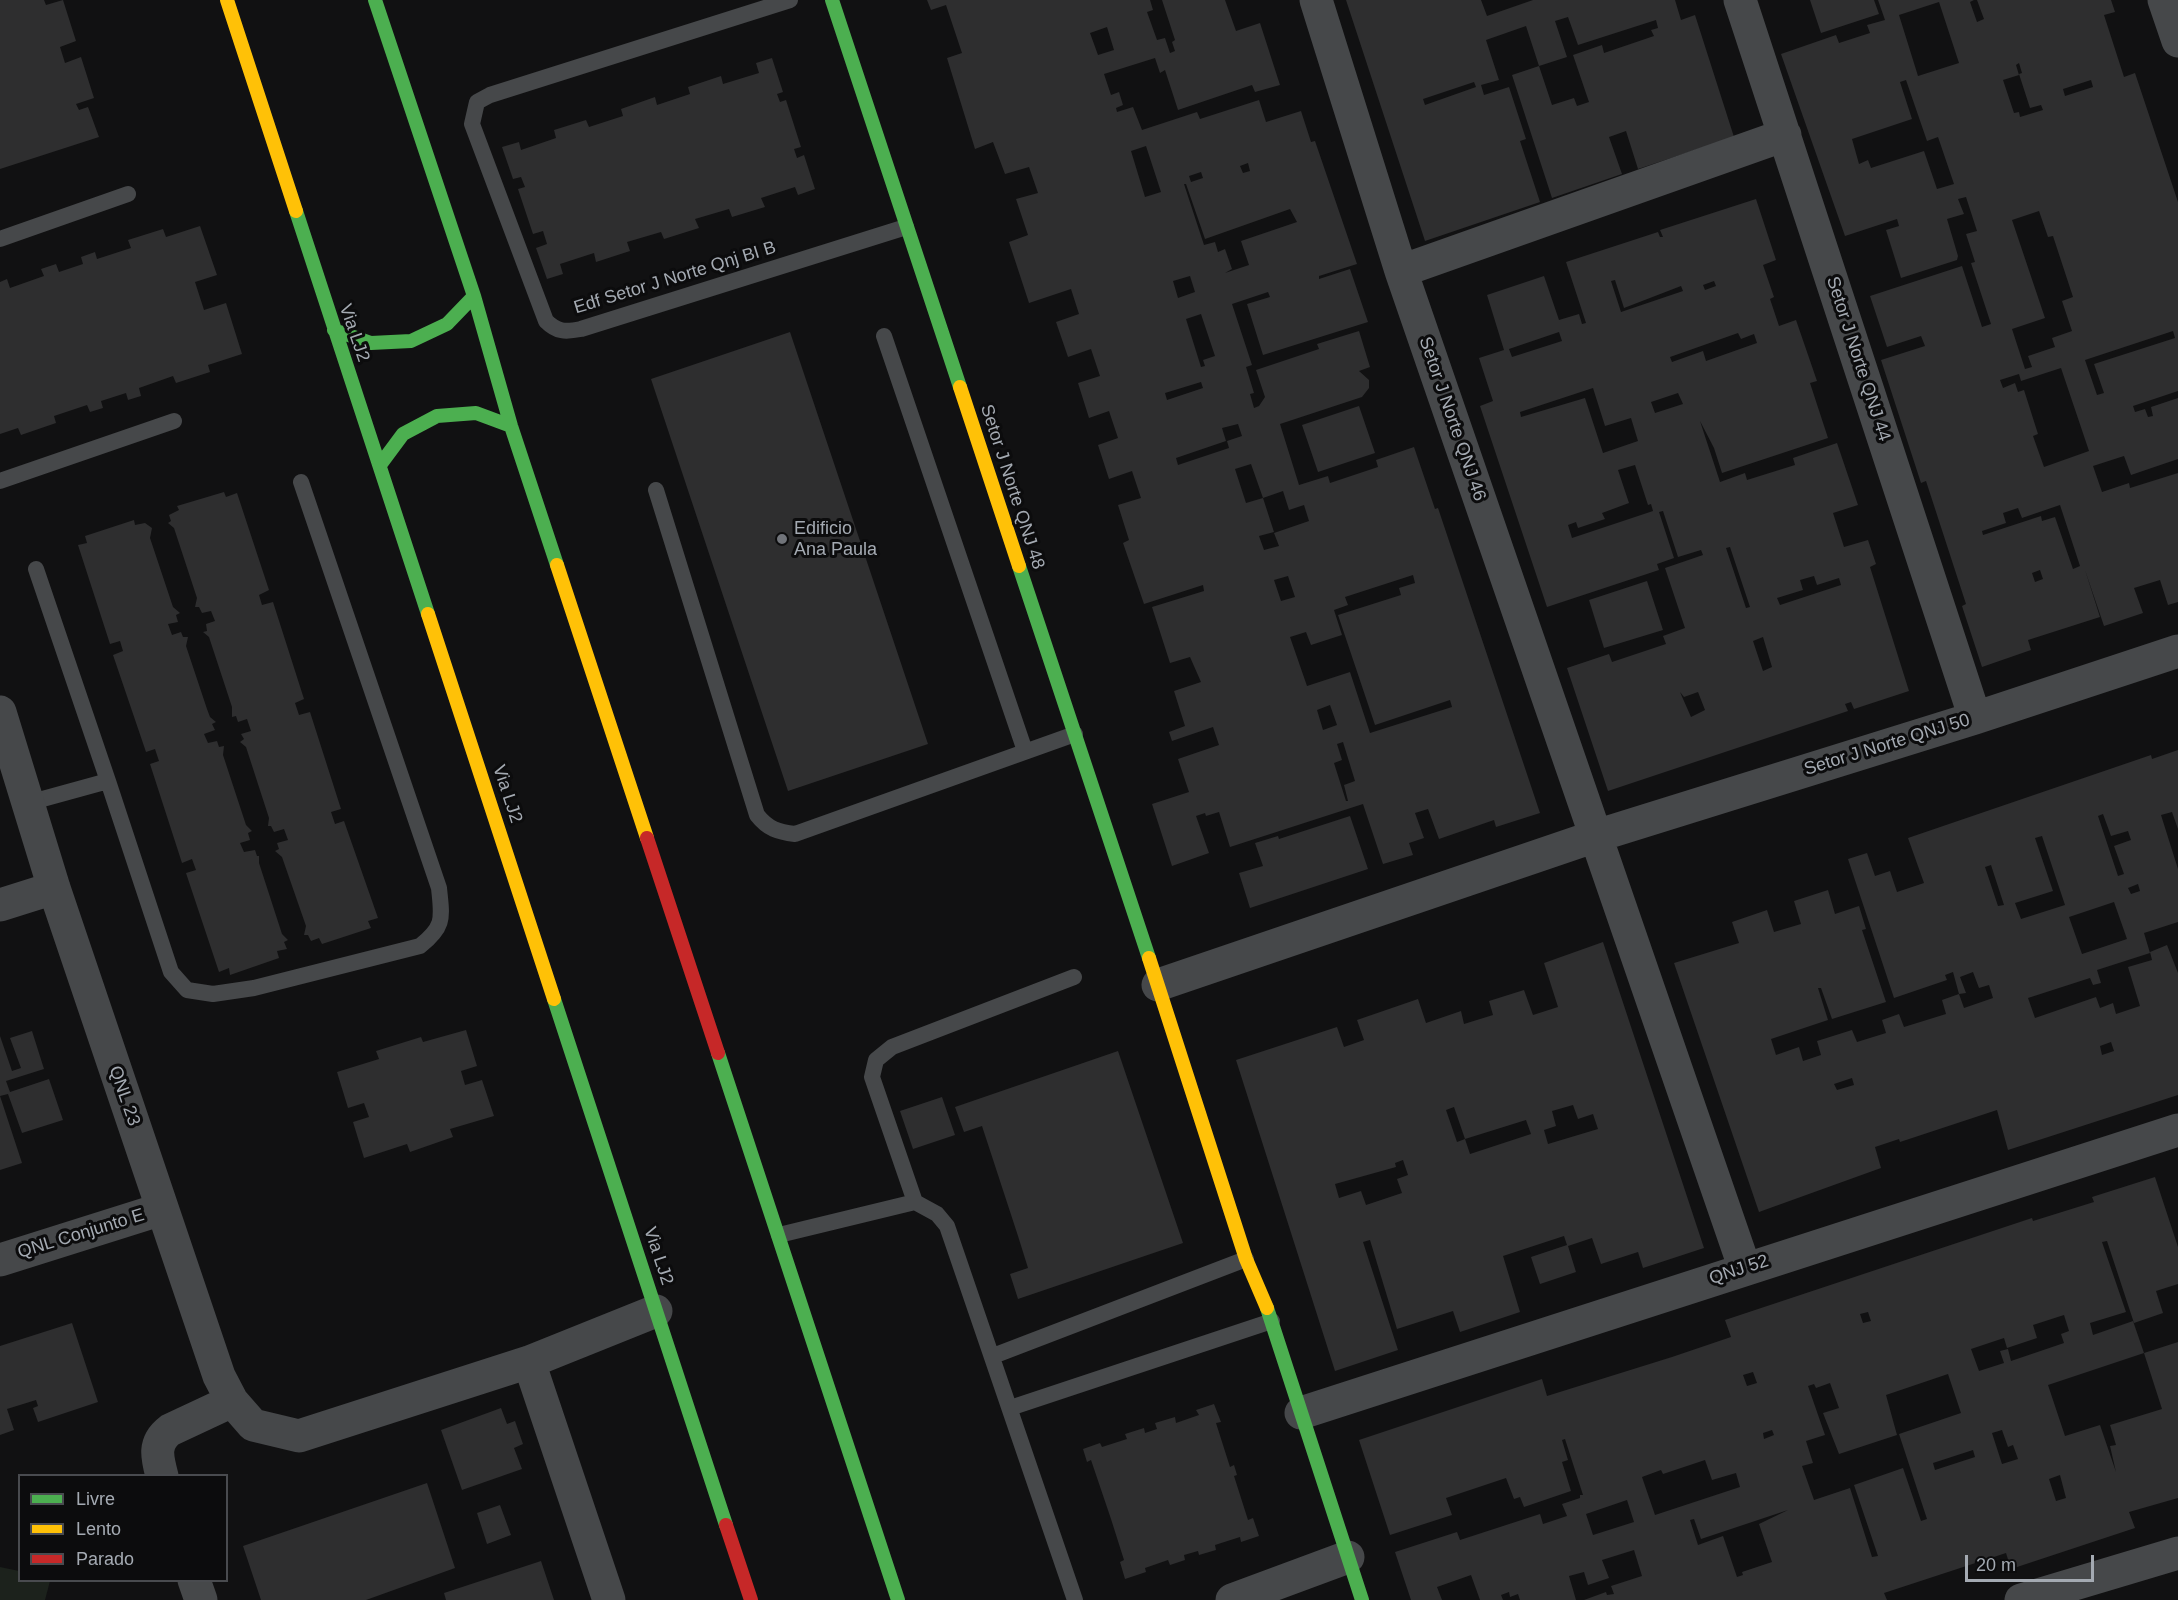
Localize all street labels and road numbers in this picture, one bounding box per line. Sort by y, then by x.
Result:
street label: Edf Setor J Norte Qnj BI B [571,237,779,319]
street label: Setor J Norte QNJ 44 [1821,274,1895,444]
street label: Via LJ2 [334,301,374,365]
street label: Setor J Norte QNJ 46 [1414,334,1490,504]
street label: Setor J Norte QNJ 48 [975,402,1049,572]
street label: Setor J Norte QNJ 50 [1802,710,1972,780]
street label: Via LJ2 [488,762,526,826]
street label: QNL 23 [104,1063,144,1129]
street label: QNL Conjunto E [15,1205,147,1263]
street label: Via LJ2 [639,1224,677,1288]
street label: QNJ 52 [1707,1250,1771,1290]

